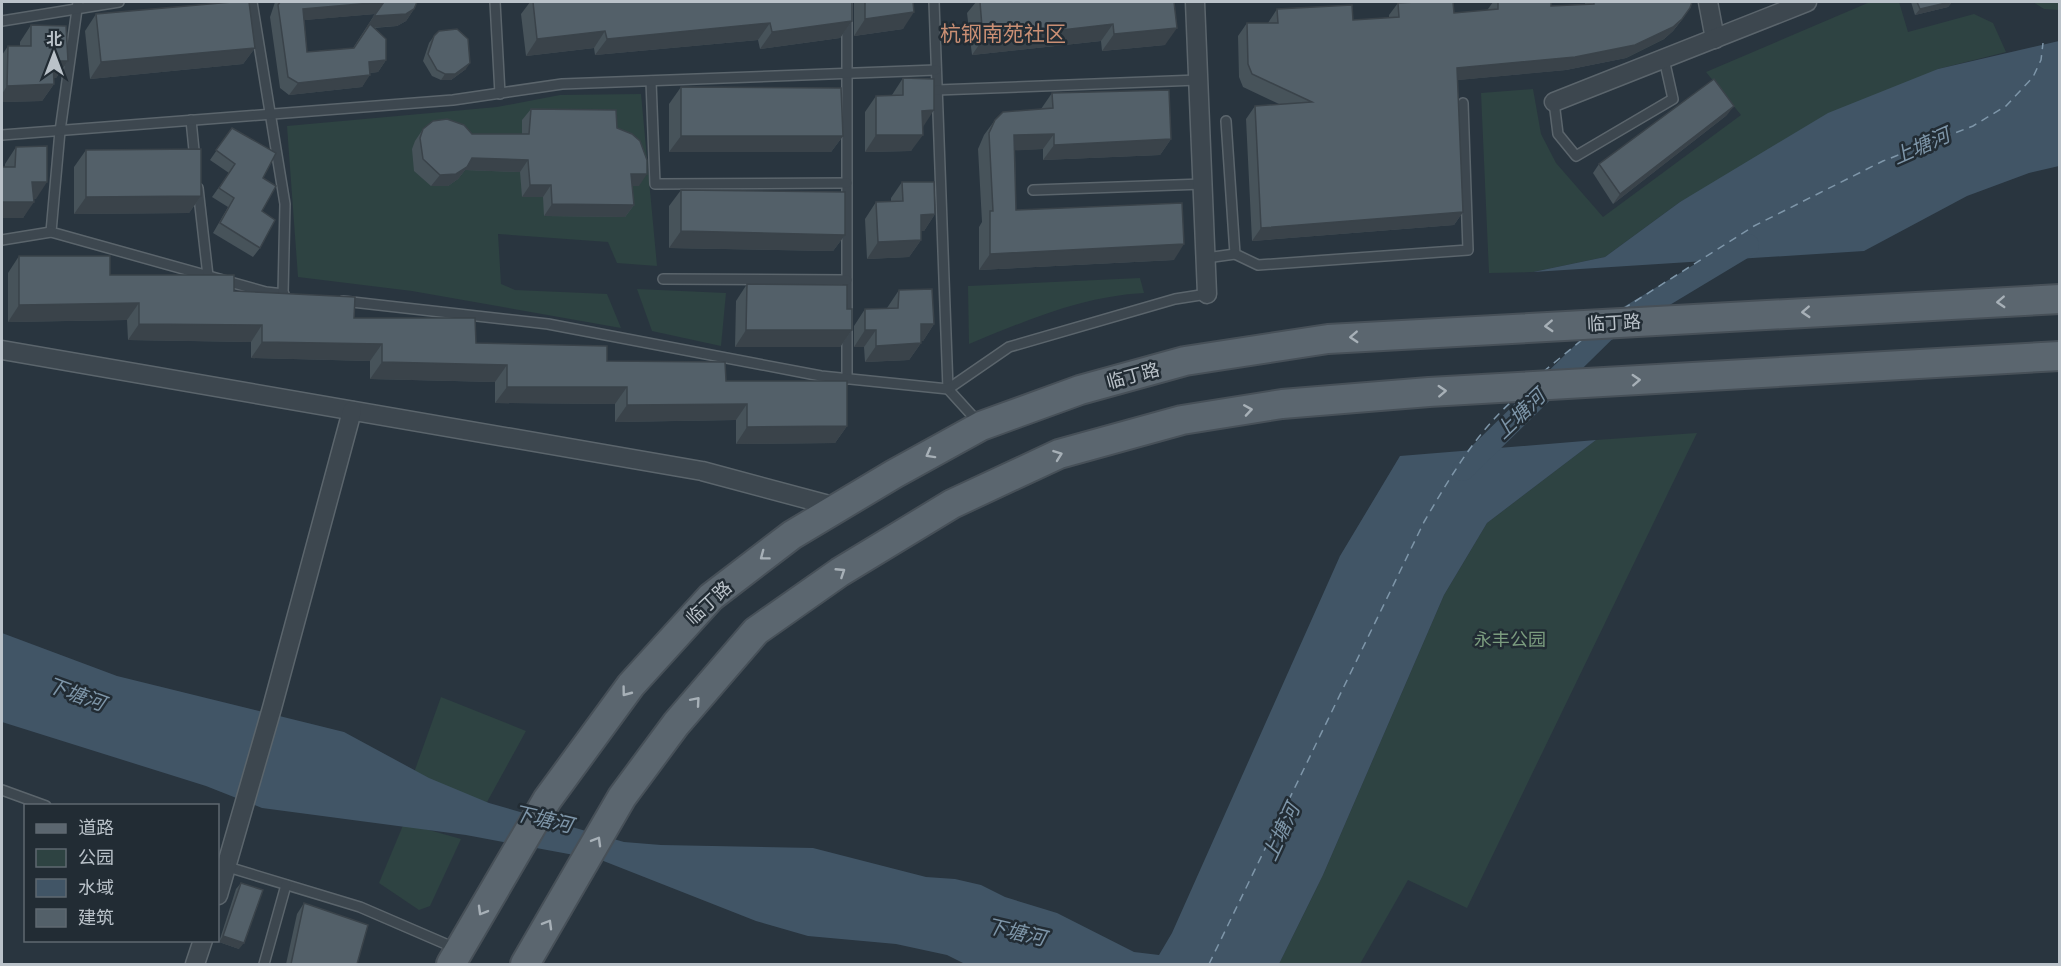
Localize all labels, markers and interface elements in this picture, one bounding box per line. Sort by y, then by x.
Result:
district label: 杭钢南苑社区 [940,19,1066,47]
north arrow [24,24,84,84]
text: 北 [46,28,62,50]
water label: 上塘河 [1888,119,1957,170]
one-way arrow [1997,295,2006,308]
one-way arrow [1802,306,1811,319]
street label: 临丁路 [1586,309,1642,335]
one-way arrow [1544,320,1553,333]
one-way arrow [1350,331,1359,344]
street label: 临丁路 [1104,356,1162,394]
one-way arrow [1632,373,1641,386]
water label: 上塘河 [1489,380,1553,444]
one-way arrow [1437,385,1446,398]
one-way arrow [1243,404,1252,416]
one-way arrow [926,447,936,458]
one-way arrow [1053,450,1063,463]
one-way arrow [760,549,771,560]
one-way arrow [835,568,845,580]
street label: 临丁路 [680,575,736,629]
park label: 永丰公园 [1474,627,1546,651]
water label: 下塘河 [43,671,113,718]
one-way arrow [622,686,633,697]
one-way arrow [689,697,700,708]
water label: 上塘河 [1256,795,1307,865]
water label: 下塘河 [511,799,579,839]
legend [24,804,219,942]
text: 道路 [78,815,114,839]
one-way arrow [589,837,601,847]
text: 公园 [78,845,114,869]
text: 水域 [78,875,114,899]
text: 建筑 [78,905,114,929]
one-way arrow [478,905,489,915]
water label: 下塘河 [984,912,1052,952]
one-way arrow [541,920,553,931]

